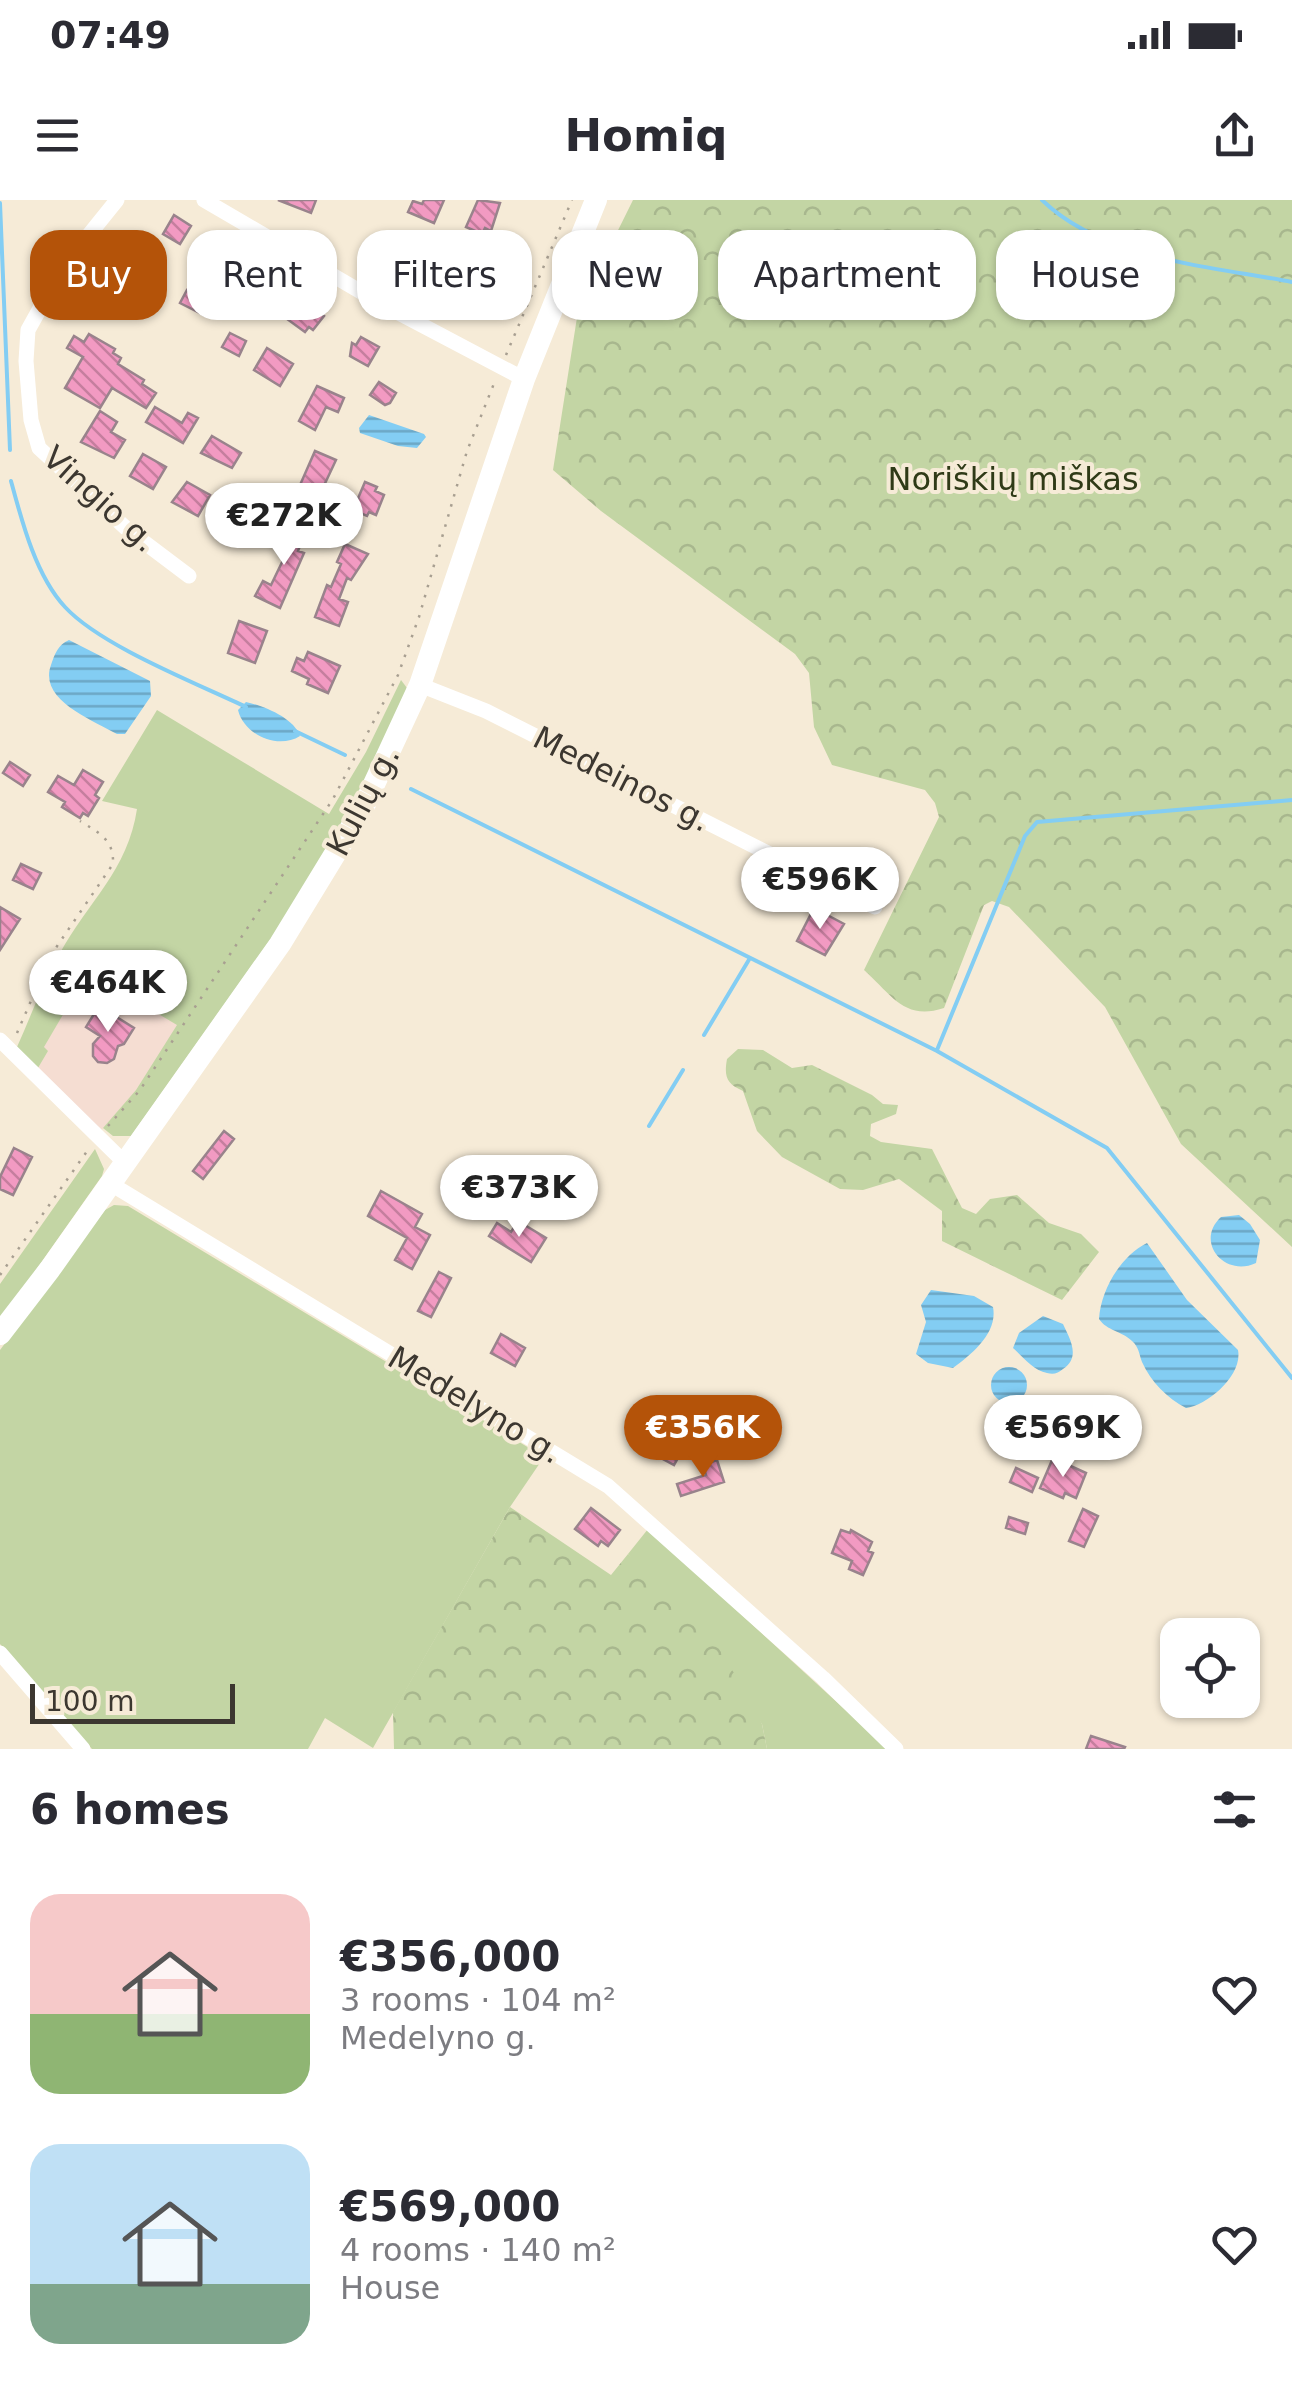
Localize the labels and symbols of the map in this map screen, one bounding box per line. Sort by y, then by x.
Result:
street label: Vingio g. [35,438,165,560]
park label: Noriškių miškas [887,460,1139,498]
pin: €272K [214,483,354,568]
street label: Medeinos g. [527,718,717,840]
street label: Kulių g. [318,740,408,862]
pin: €596K [750,847,890,932]
pin: €464K [38,950,178,1035]
pin: €373K [449,1155,589,1240]
street label: Medelyno g. [381,1338,569,1472]
pin: €356K [633,1395,773,1480]
pin: €569K [993,1395,1133,1480]
scale bar [30,1679,235,1724]

